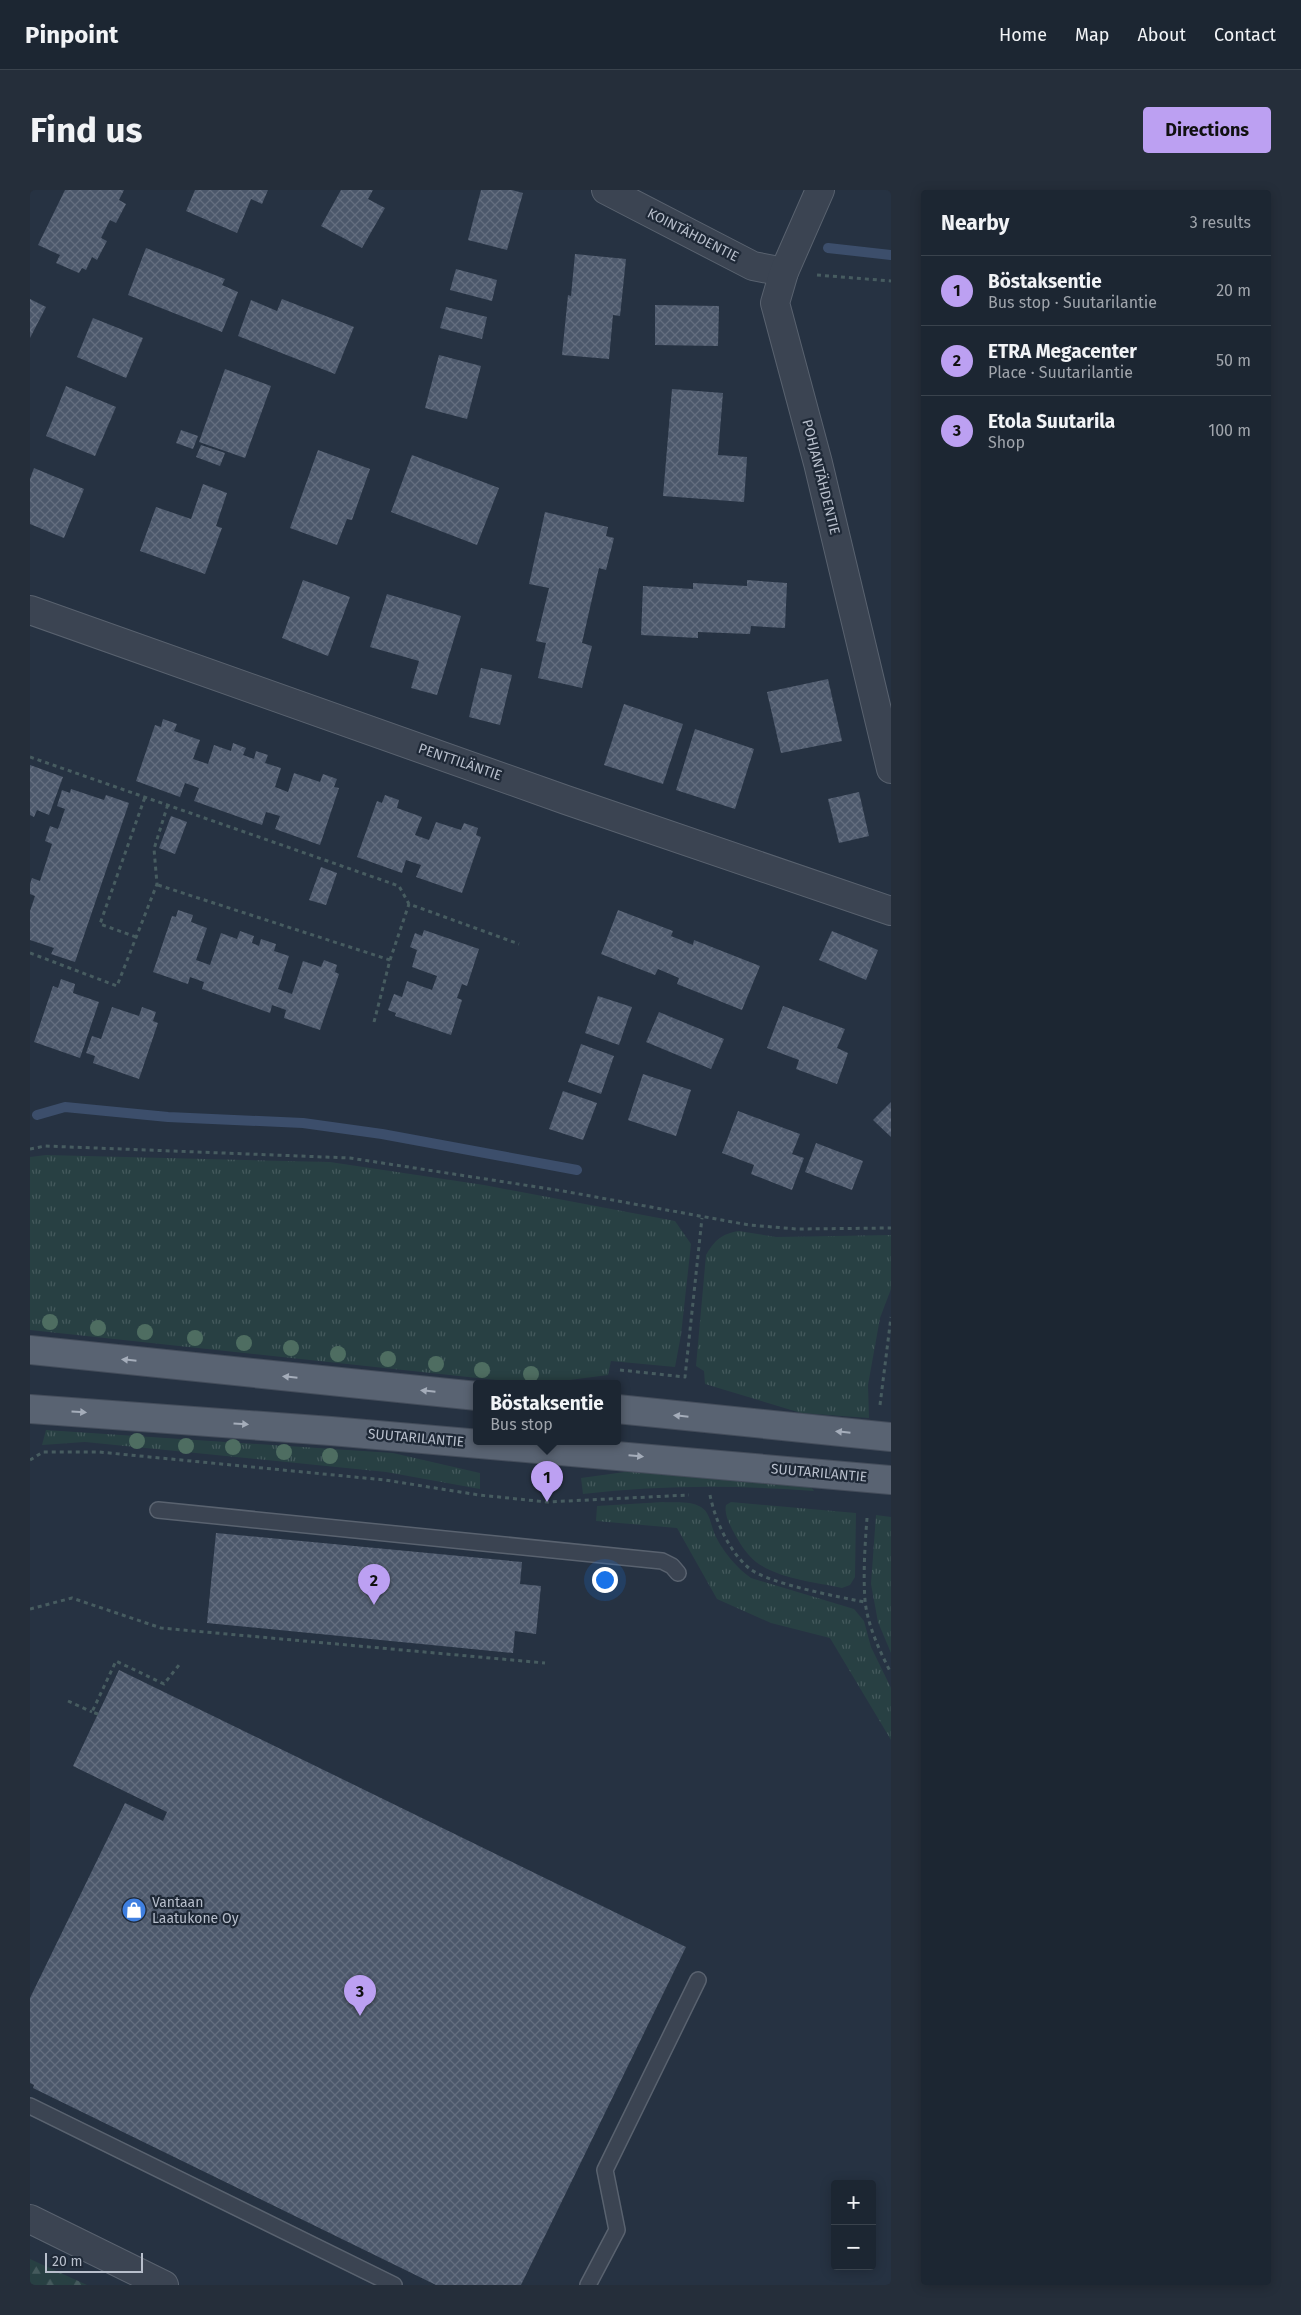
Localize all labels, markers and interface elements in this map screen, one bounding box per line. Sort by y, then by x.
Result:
text: Pinpoint [25,21,118,49]
text: Home [999,24,1047,46]
text: Map [1075,24,1109,46]
text: About [1137,24,1186,46]
text: Contact [1214,24,1276,46]
button: Directions [1143,107,1271,153]
text: Find us [30,109,142,151]
street label: KOINTÄHDENTIE [644,205,742,265]
text: Nearby [941,210,1009,236]
text: 3 results [1190,213,1251,232]
text: Böstaksentie [988,270,1102,293]
text: 1 [953,281,961,300]
text: 20 m [1216,281,1251,300]
text: Bus stop · Suutarilantie [988,293,1157,312]
text: ETRA Megacenter [988,340,1137,363]
text: 2 [953,351,961,370]
text: 50 m [1216,351,1251,370]
text: Place · Suutarilantie [988,363,1133,382]
text: Etola Suutarila [988,410,1115,433]
street label: POHJANTÄHDENTIE [798,418,844,536]
text: 3 [953,421,961,440]
text: 100 m [1208,421,1251,440]
text: Shop [988,433,1025,452]
street label: PENTTILÄNTIE [416,740,504,784]
one-way arrow [121,1356,137,1364]
one-way arrow [282,1373,298,1381]
popup [473,1380,621,1445]
one-way arrow [420,1387,436,1395]
text: Böstaksentie [490,1392,604,1415]
one-way arrow [71,1409,87,1417]
one-way arrow [673,1411,689,1419]
text: Bus stop [490,1415,553,1434]
one-way arrow [233,1420,249,1428]
street label: SUUTARILANTIE [367,1425,465,1451]
one-way arrow [834,1428,850,1436]
one-way arrow [628,1453,644,1461]
street label: SUUTARILANTIE [770,1460,868,1486]
pin: 1 [531,1461,563,1502]
pin: 2 [358,1564,390,1605]
your location [592,1567,618,1593]
place label: Vantaan Laatukone Oy [152,1894,239,1927]
shop icon: Vantaan Laatukone Oy [121,1897,147,1923]
pin: 3 [344,1975,376,2016]
map controls [831,2180,876,2270]
button: + [831,2180,876,2225]
button: − [831,2225,876,2270]
scale bar [45,2250,142,2273]
text: 20 m [52,2253,82,2270]

